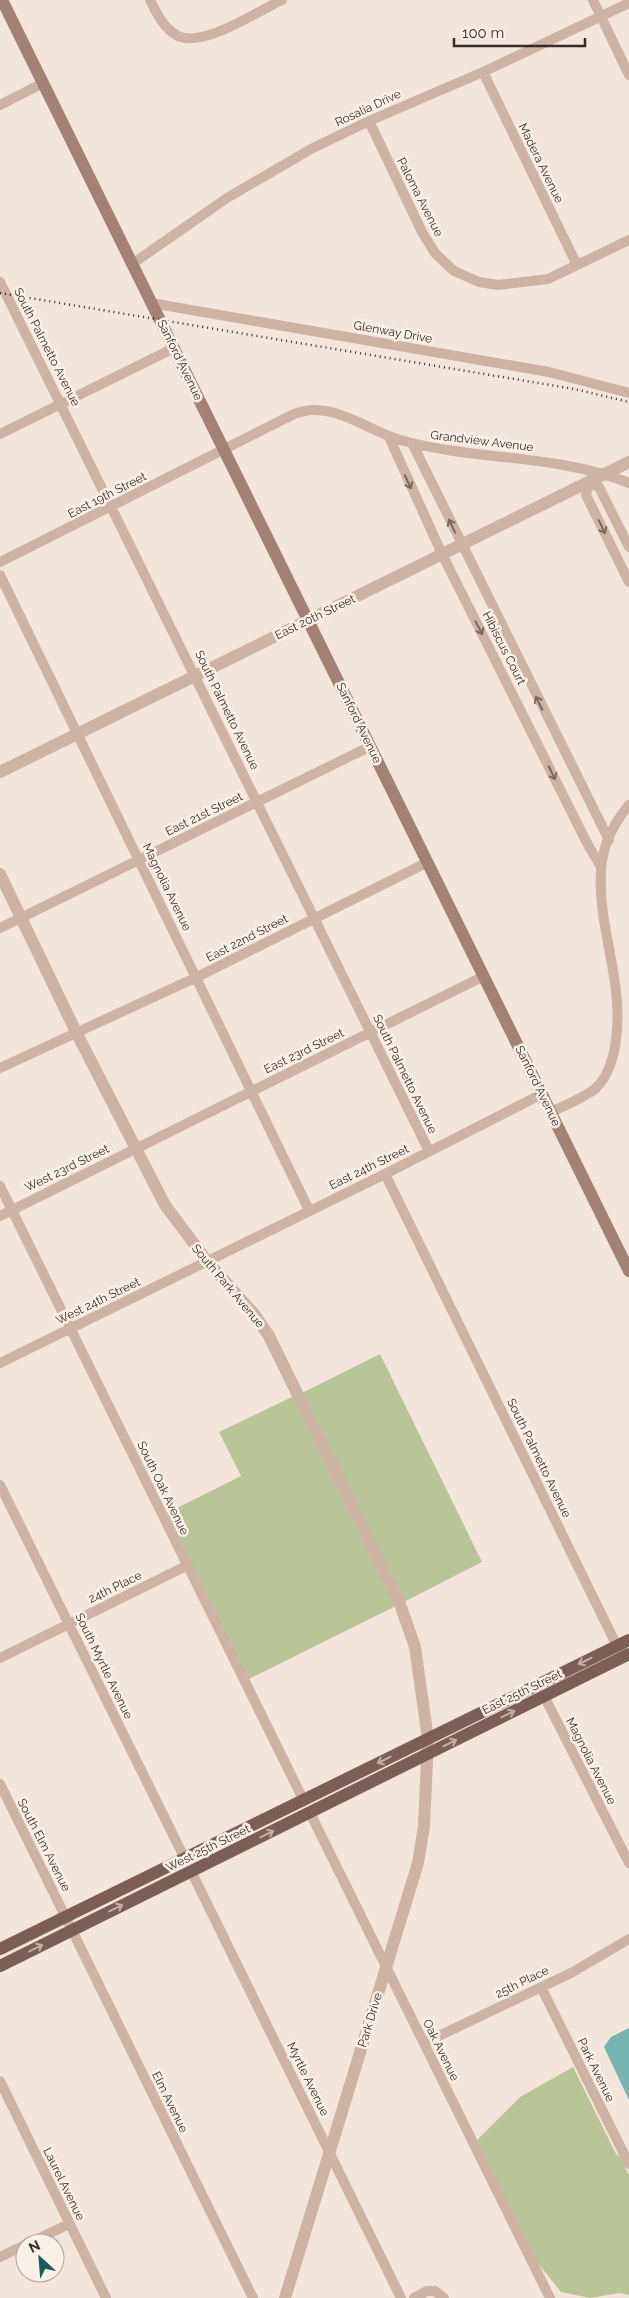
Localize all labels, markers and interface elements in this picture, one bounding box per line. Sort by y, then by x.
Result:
scale bar [454,15,585,47]
text: 100 m [462,24,504,42]
street label: Rosalia Drive [333,87,403,129]
street label: Madera Avenue [516,121,566,205]
street label: Paloma Avenue [394,155,446,239]
street label: South Palmetto Avenue [11,286,83,408]
street label: Sanford Avenue [154,317,206,403]
street label: Glenway Drive [353,318,433,346]
street label: Grandview Avenue [430,428,534,454]
street label: East 19th Street [65,469,149,521]
one-way arrow [404,474,413,489]
one-way arrow [447,519,456,534]
one-way arrow [597,520,607,535]
street label: East 20th Street [273,591,357,643]
street label: Hibiscus Court [479,609,529,687]
one-way arrow [475,620,484,635]
street label: South Palmetto Avenue [192,648,262,772]
street label: Sanford Avenue [333,680,385,766]
one-way arrow [534,696,543,711]
one-way arrow [548,765,557,780]
street label: East 21st Street [163,789,245,839]
street label: Magnolia Avenue [140,841,194,933]
street label: East 22nd Street [204,911,290,965]
street label: South Palmetto Avenue [370,1012,440,1136]
street label: East 23rd Street [262,1026,346,1076]
street label: Sanford Avenue [512,1043,564,1129]
street label: West 23rd Street [23,1142,111,1194]
street label: East 24th Street [327,1142,411,1192]
street label: South Park Avenue [189,1241,267,1331]
street label: West 24th Street [54,1275,142,1327]
street label: South Palmetto Avenue [504,1396,574,1520]
street label: South Oak Avenue [134,1439,192,1537]
street label: 24th Place [86,1568,144,1606]
street label: South Myrtle Avenue [72,1611,136,1721]
one-way arrow [578,1657,593,1666]
street label: East 25th Street [480,1667,564,1717]
one-way arrow [501,1709,516,1719]
street label: Magnolia Avenue [563,1715,619,1807]
one-way arrow [442,1738,457,1747]
one-way arrow [377,1756,392,1766]
street label: South Elm Avenue [15,1796,73,1894]
street label: West 25th Street [164,1822,252,1874]
one-way arrow [259,1829,274,1839]
one-way arrow [109,1903,124,1913]
one-way arrow [29,1943,44,1953]
street label: 25th Place [493,1963,551,2001]
street label: Park Drive [355,1991,385,2049]
street label: Oak Avenue [420,2017,462,2083]
street label: Park Avenue [575,2036,617,2104]
street label: Myrtle Avenue [284,2040,332,2118]
street label: Elm Avenue [149,2069,191,2135]
street label: Laurel Avenue [40,2145,88,2223]
north arrow [15,2233,65,2283]
text: N [26,2237,43,2256]

